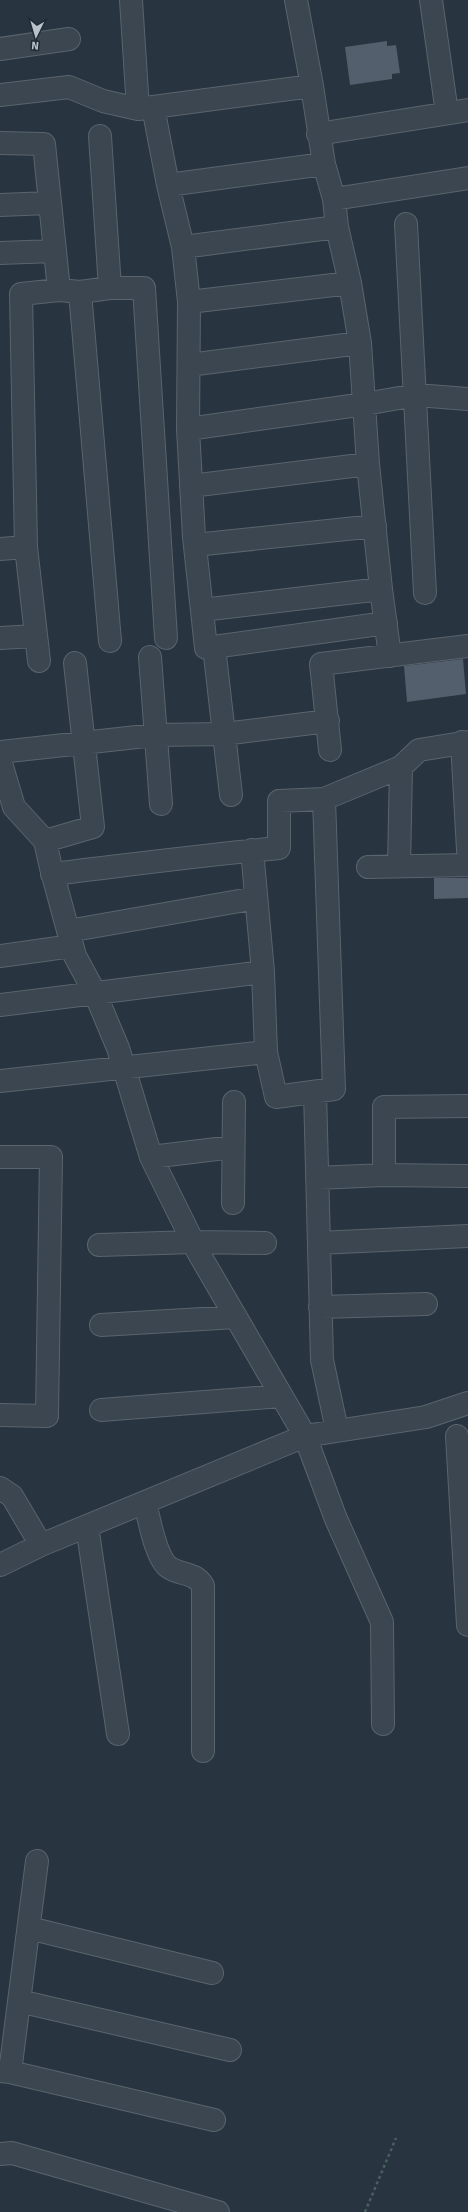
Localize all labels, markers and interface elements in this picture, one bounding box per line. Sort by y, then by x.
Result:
north arrow [16,16,56,56]
text: N [31,39,40,52]

